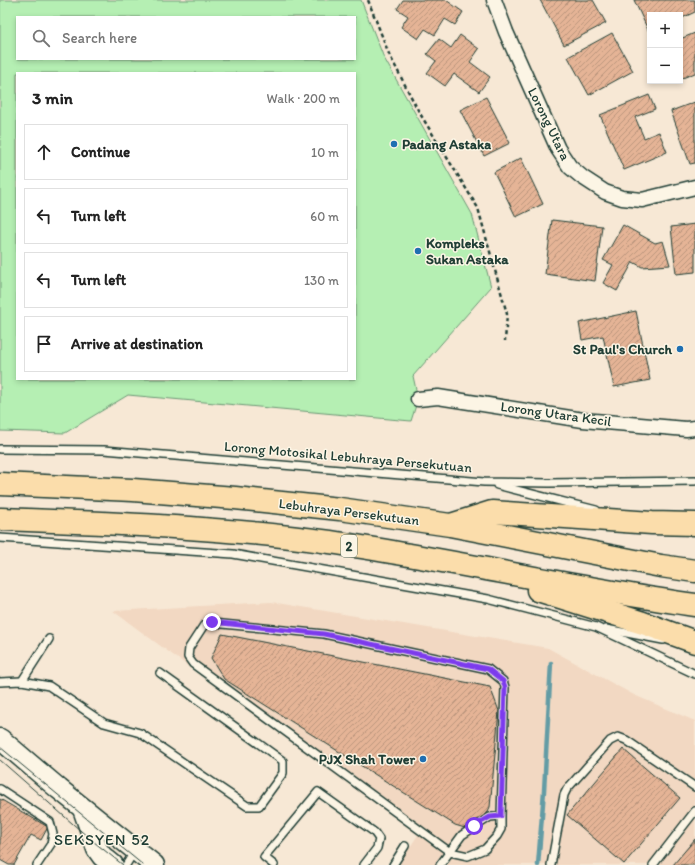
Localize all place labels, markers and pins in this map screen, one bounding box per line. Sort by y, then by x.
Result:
place label: Padang Astaka [402,136,491,153]
marker: Padang Astaka [389,139,399,149]
place label: Kompleks Sukan Astaka [426,235,509,268]
marker: Kompleks Sukan Astaka [413,246,423,256]
place label: St Paul's Church [573,341,672,358]
marker: St Paul's Church [675,344,685,354]
place label: PJX Shah Tower [319,751,415,768]
marker: PJX Shah Tower [418,754,428,764]

